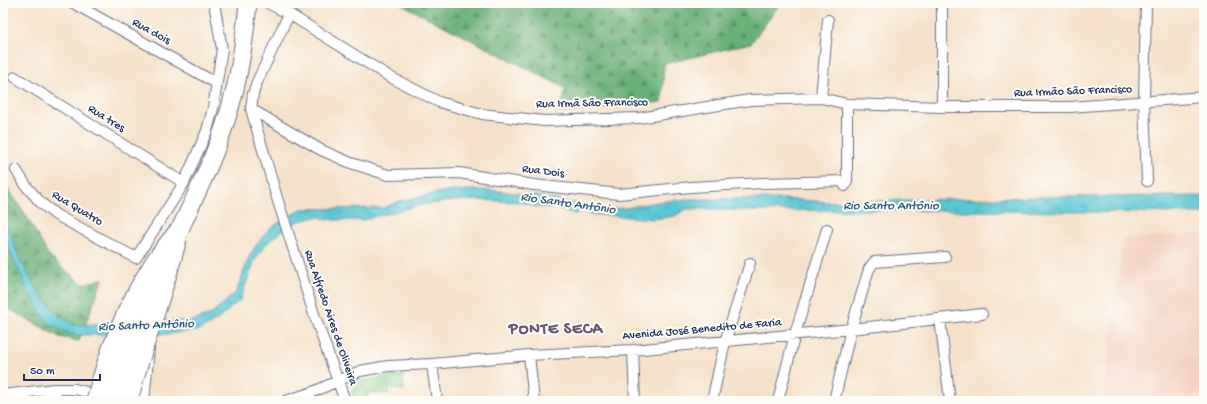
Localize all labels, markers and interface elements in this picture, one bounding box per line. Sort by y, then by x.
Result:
street label: Rua dois [129,16,173,49]
street label: Rua Irmão São Francisco [1014,83,1132,101]
street label: Rua Irmã São Francisco [536,96,648,112]
street label: Rua tres [85,102,128,136]
street label: Rua Dois [521,162,566,182]
street label: Rua Quatro [49,188,105,230]
water label: Rio Santo Antônio [520,190,618,218]
water label: Rio Santo Antônio [843,199,940,214]
street label: Rua Alfredo Aires de Oliveira [300,248,360,388]
street label: Avenida José Benedito de Faria [622,316,782,344]
water label: Rio Santo Antônio [98,317,195,335]
district label: PONTE SECA [508,321,604,340]
scale bar [24,356,100,382]
text: 50 m [30,365,55,379]

